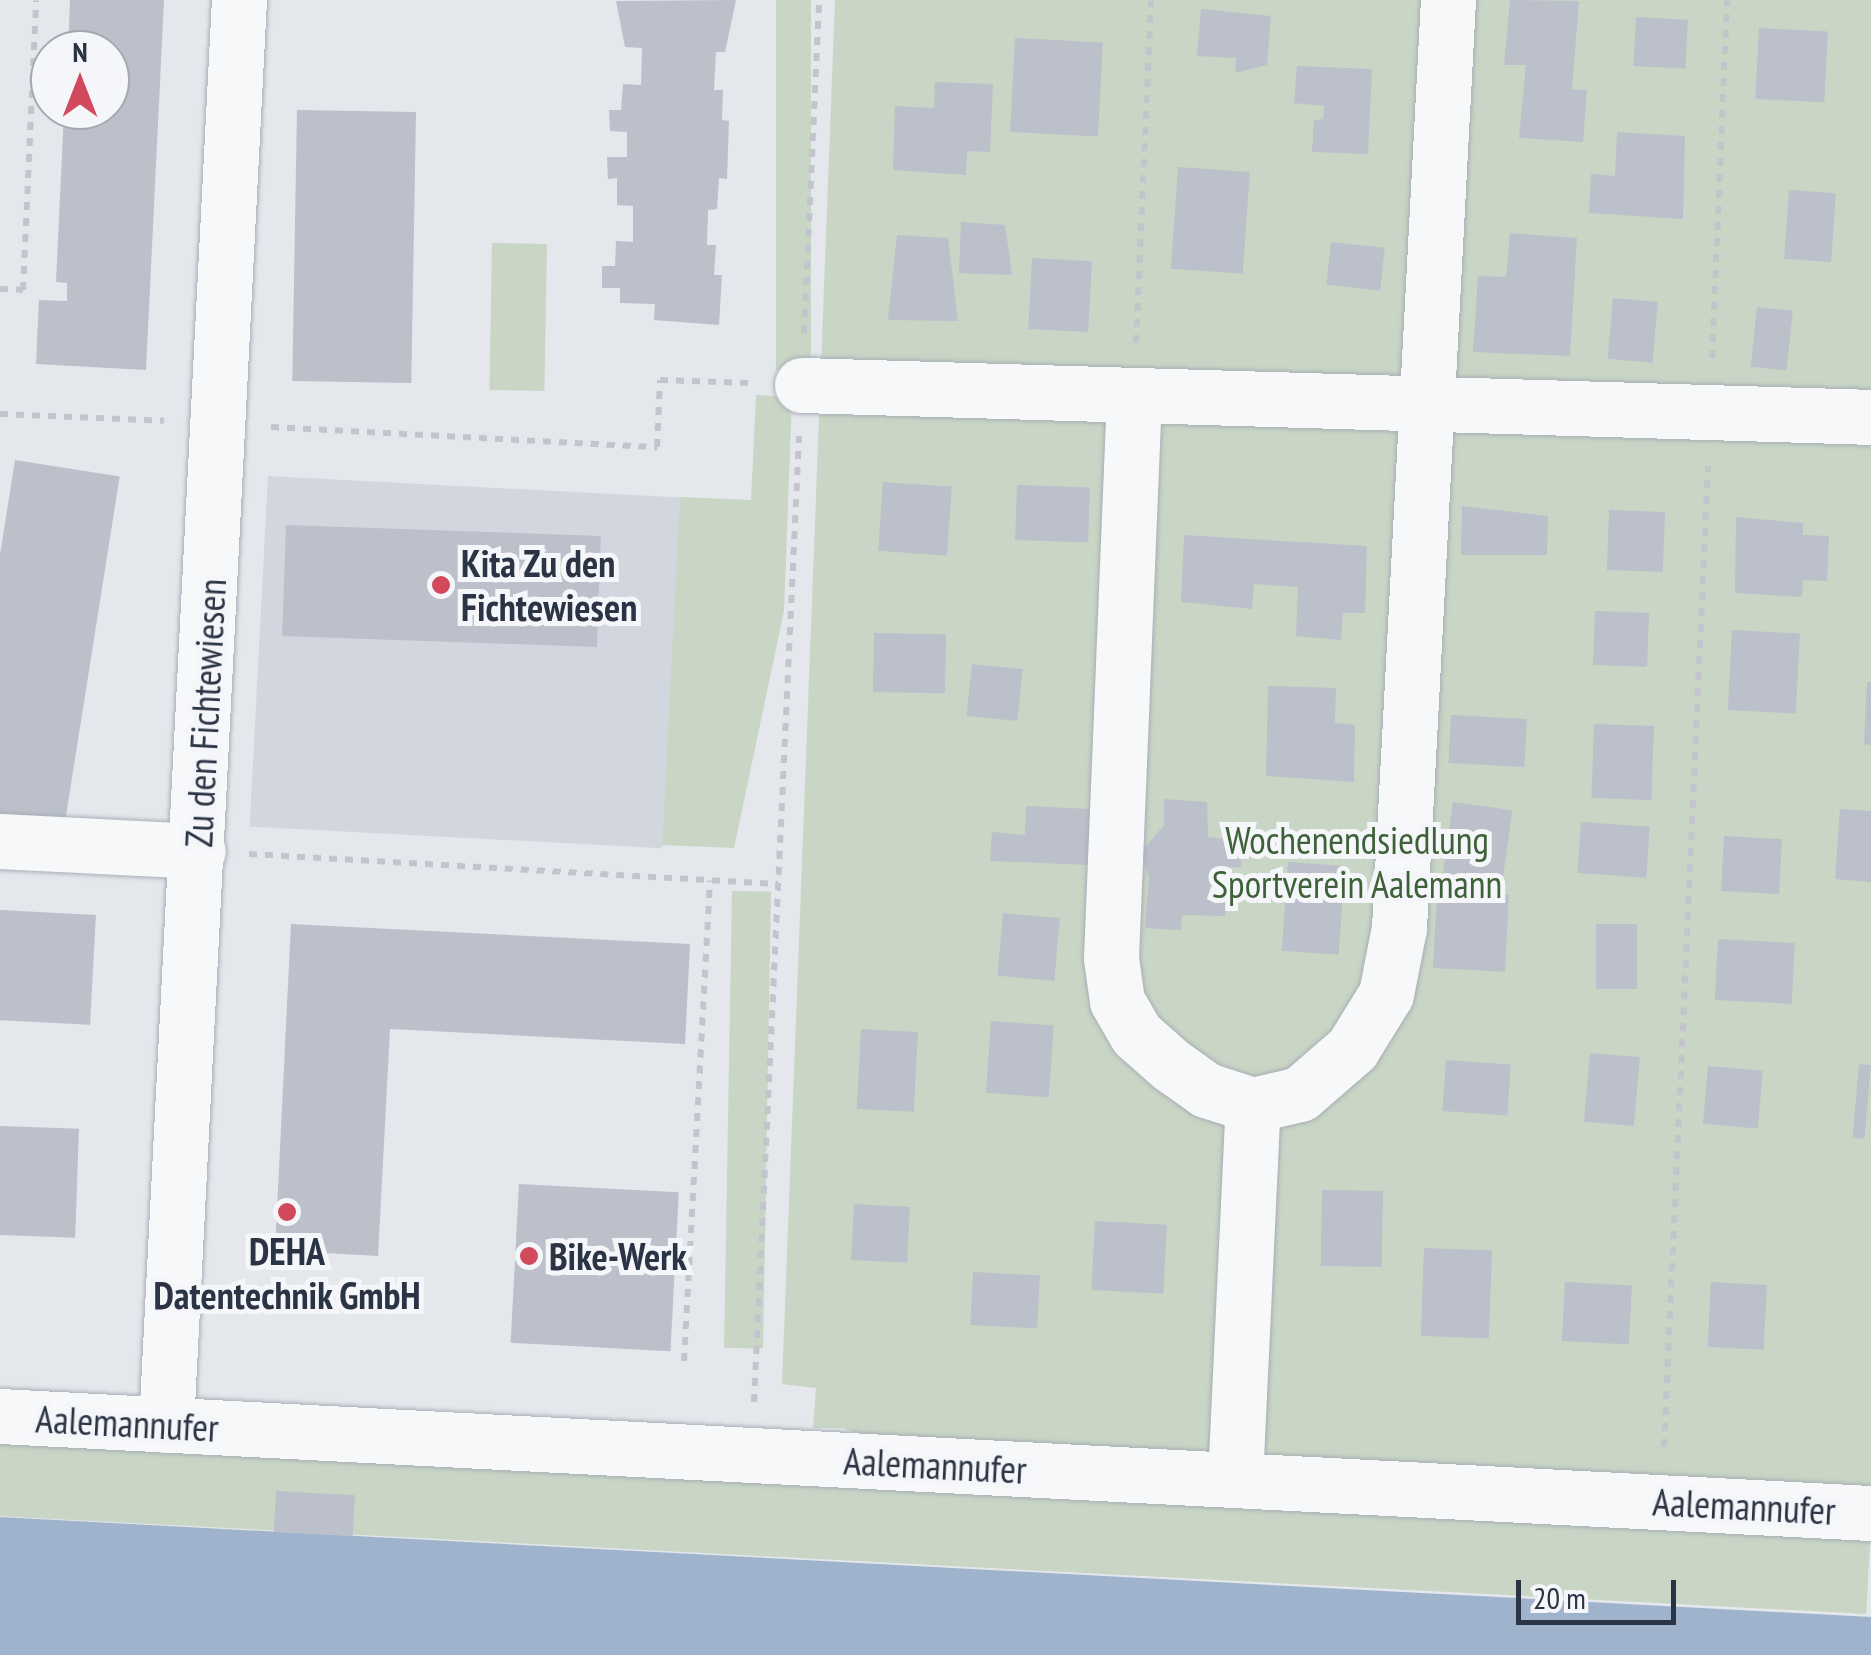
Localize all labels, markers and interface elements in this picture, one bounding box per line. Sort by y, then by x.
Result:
north arrow [30,30,130,130]
text: N [72,33,88,70]
place label: Kita Zu den Fichtewiesen [461,540,637,630]
marker: Kita Zu den Fichtewiesen [430,574,452,596]
street label: Zu den Fichtewiesen [175,578,235,848]
park label: Wochenendsiedlung Sportverein Aalemann [1211,817,1503,906]
marker: DEHA Datentechnik GmbH [276,1201,298,1223]
place label: DEHA Datentechnik GmbH [153,1228,421,1318]
place label: Bike-Werk [549,1233,687,1279]
marker: Bike-Werk [518,1245,540,1267]
street label: Aalemannufer [34,1395,220,1451]
street label: Aalemannufer [842,1437,1028,1493]
street label: Aalemannufer [1651,1478,1837,1534]
scale bar [1521,1560,1681,1622]
text: 20 m [1533,1578,1586,1617]

